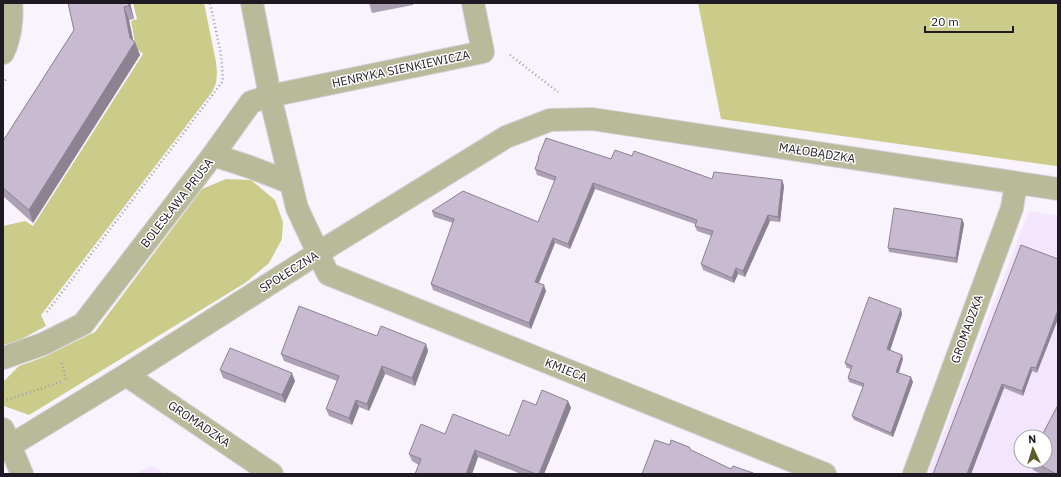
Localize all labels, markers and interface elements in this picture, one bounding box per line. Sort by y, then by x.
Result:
scale bar [925,8,1013,34]
text: 20 m [931,14,959,29]
street label: HENRYKA SIENKIEWICZA [331,46,472,90]
street label: MAŁOBĄDZKA [778,139,857,166]
street label: BOLESŁAWA PRUSA [137,155,216,250]
street label: SPOŁECZNA [257,247,321,296]
street label: GROMADZKA [947,292,986,365]
street label: KMIECA [543,354,590,385]
street label: GROMADZKA [165,397,234,450]
north arrow [1013,429,1053,469]
text: N [1028,432,1037,446]

